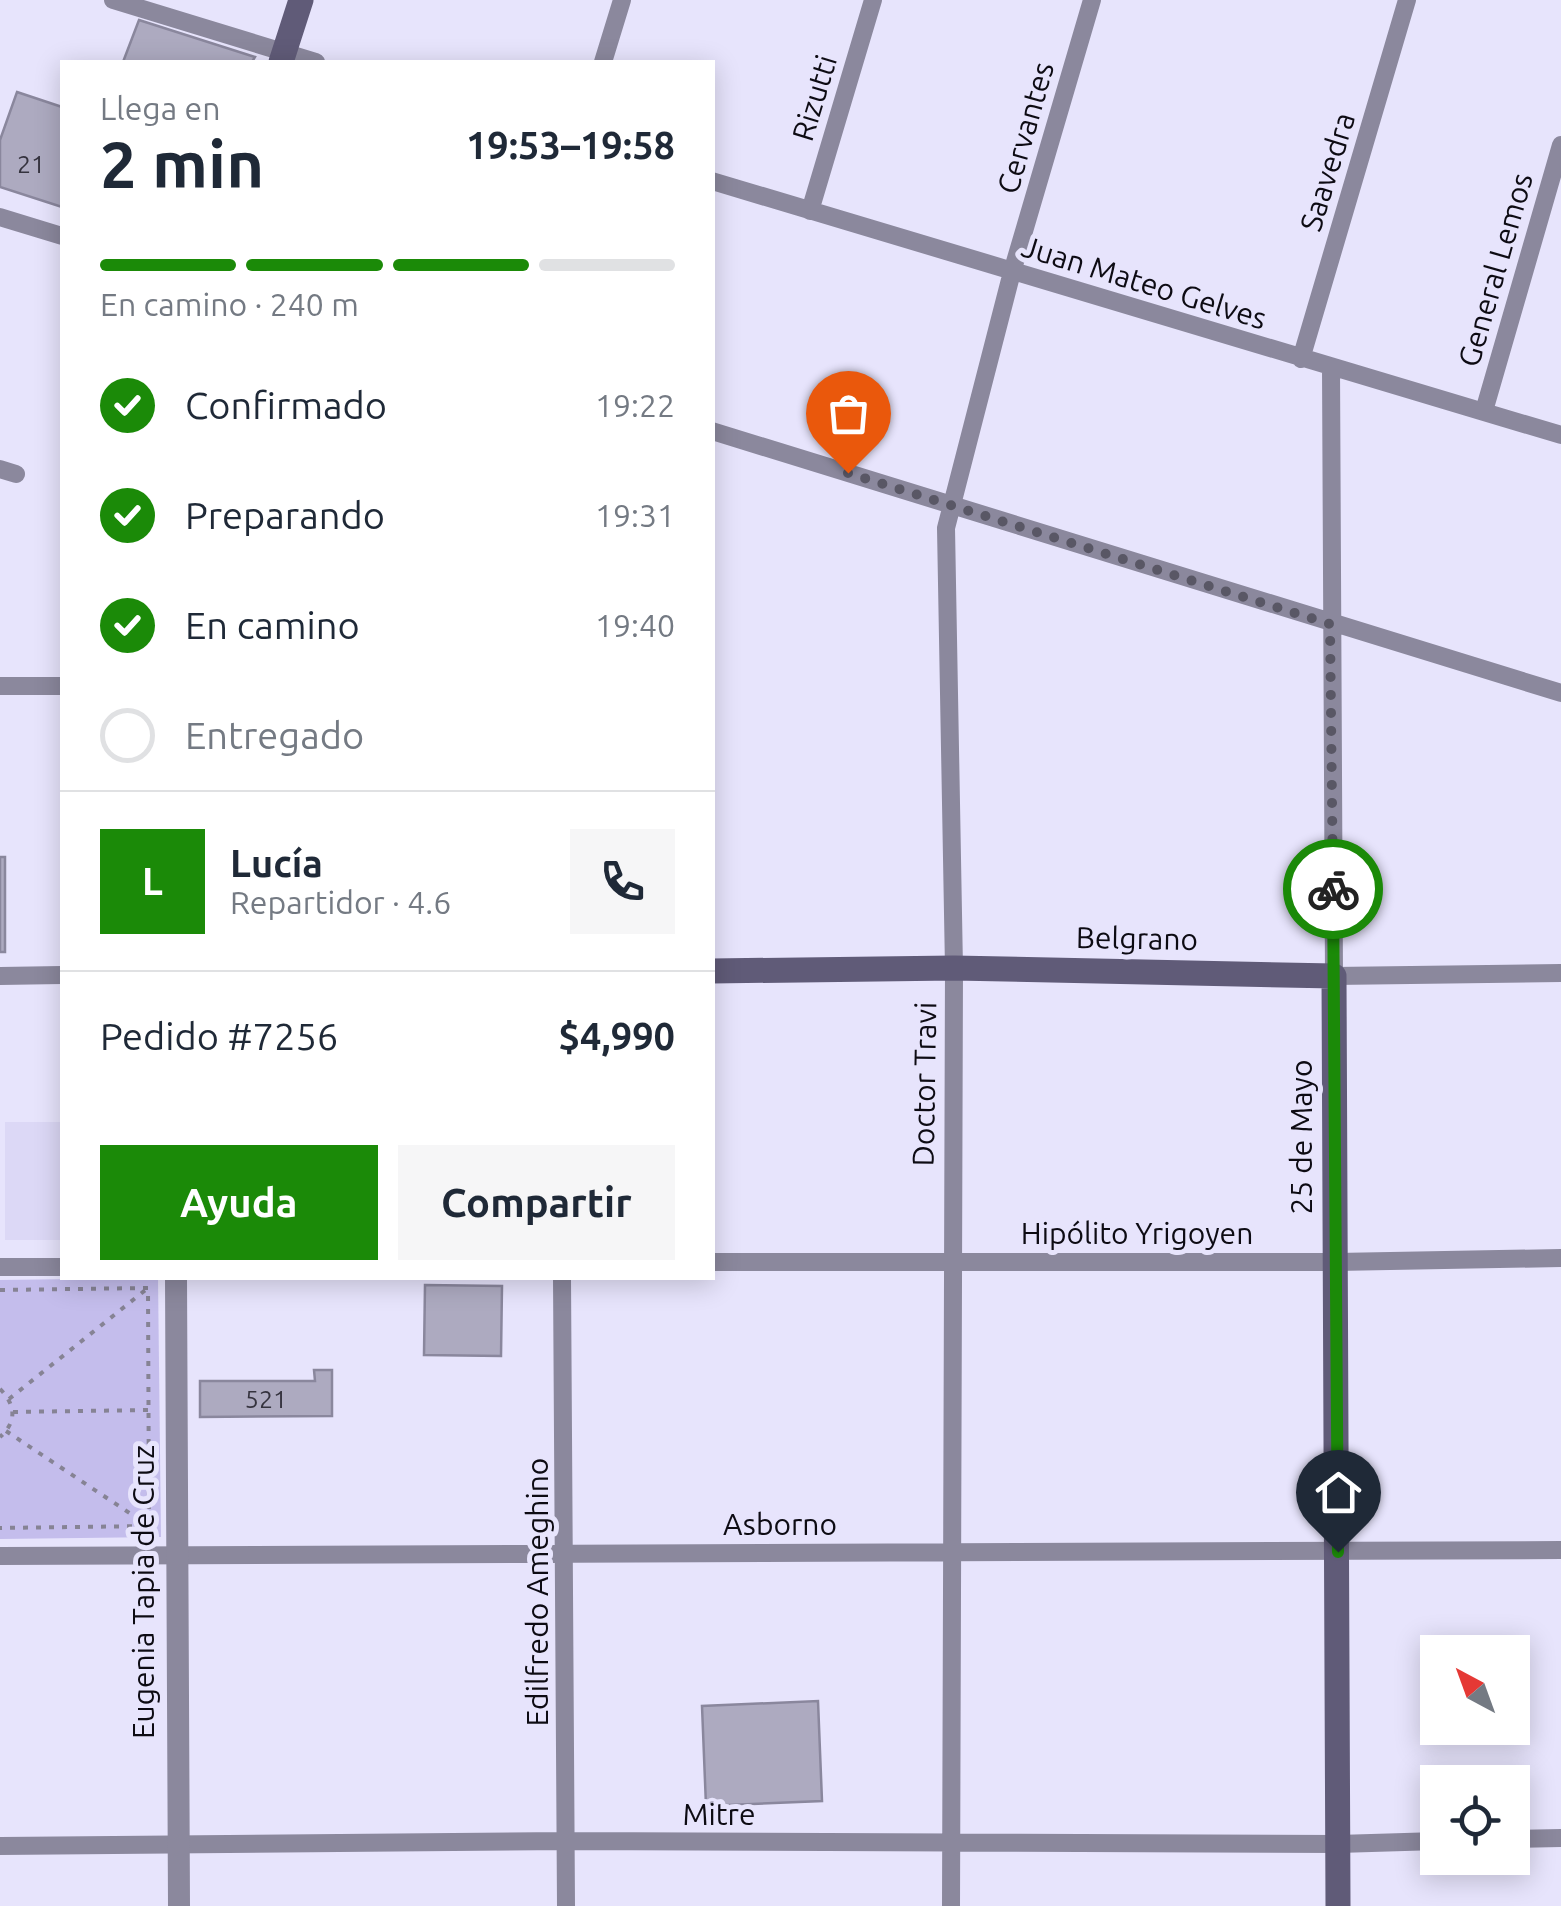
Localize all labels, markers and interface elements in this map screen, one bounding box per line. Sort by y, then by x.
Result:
street label: Rizutti [785,51,843,145]
street label: Cervantes [990,58,1060,197]
text: Llega en [100,90,220,126]
street label: Saavedra [1293,108,1361,235]
text: 19:53–19:58 [466,124,675,166]
text: 2 min [100,127,264,200]
house number: 21 [17,150,45,178]
street label: General Lemos [1451,169,1539,370]
street label: Juan Mateo Gelves [1018,229,1271,335]
text: En camino · 240 m [100,286,359,322]
pin [806,371,891,474]
icon: check [100,378,155,433]
text: Confirmado [185,384,387,426]
icon: bag [821,386,876,441]
text: 19:22 [595,387,675,423]
icon: check [100,488,155,543]
text: Preparando [185,494,385,536]
text: 19:31 [595,497,675,533]
icon: check [100,598,155,653]
text: En camino [185,604,360,646]
text: 19:40 [595,607,675,643]
text: Entregado [185,714,364,756]
button: phone [570,829,675,934]
courier [1283,839,1383,939]
text: Lucía [230,842,323,884]
text: L [142,860,163,902]
icon: bike [1306,862,1361,917]
text: Repartidor · 4.6 [230,884,451,920]
street label: Belgrano [1076,920,1198,956]
street label: Doctor Travi [906,1001,942,1167]
text: Pedido #7256 [100,1015,338,1057]
text: $4,990 [558,1015,675,1057]
street label: 25 de Mayo [1284,1059,1318,1215]
button: Ayuda [100,1145,378,1260]
button: Compartir [398,1145,675,1260]
street label: Hipólito Yrigoyen [1021,1216,1253,1250]
house number: 521 [245,1385,287,1413]
street label: Eugenia Tapia de Cruz [126,1445,160,1739]
pin [1296,1450,1381,1553]
street label: Edilfredo Ameghino [520,1458,554,1726]
icon: home [1311,1465,1366,1520]
street label: Asborno [723,1507,837,1541]
north arrow [1420,1635,1530,1745]
map controls [1420,1635,1530,1875]
button: locate [1420,1765,1530,1875]
street label: Mitre [682,1797,756,1831]

